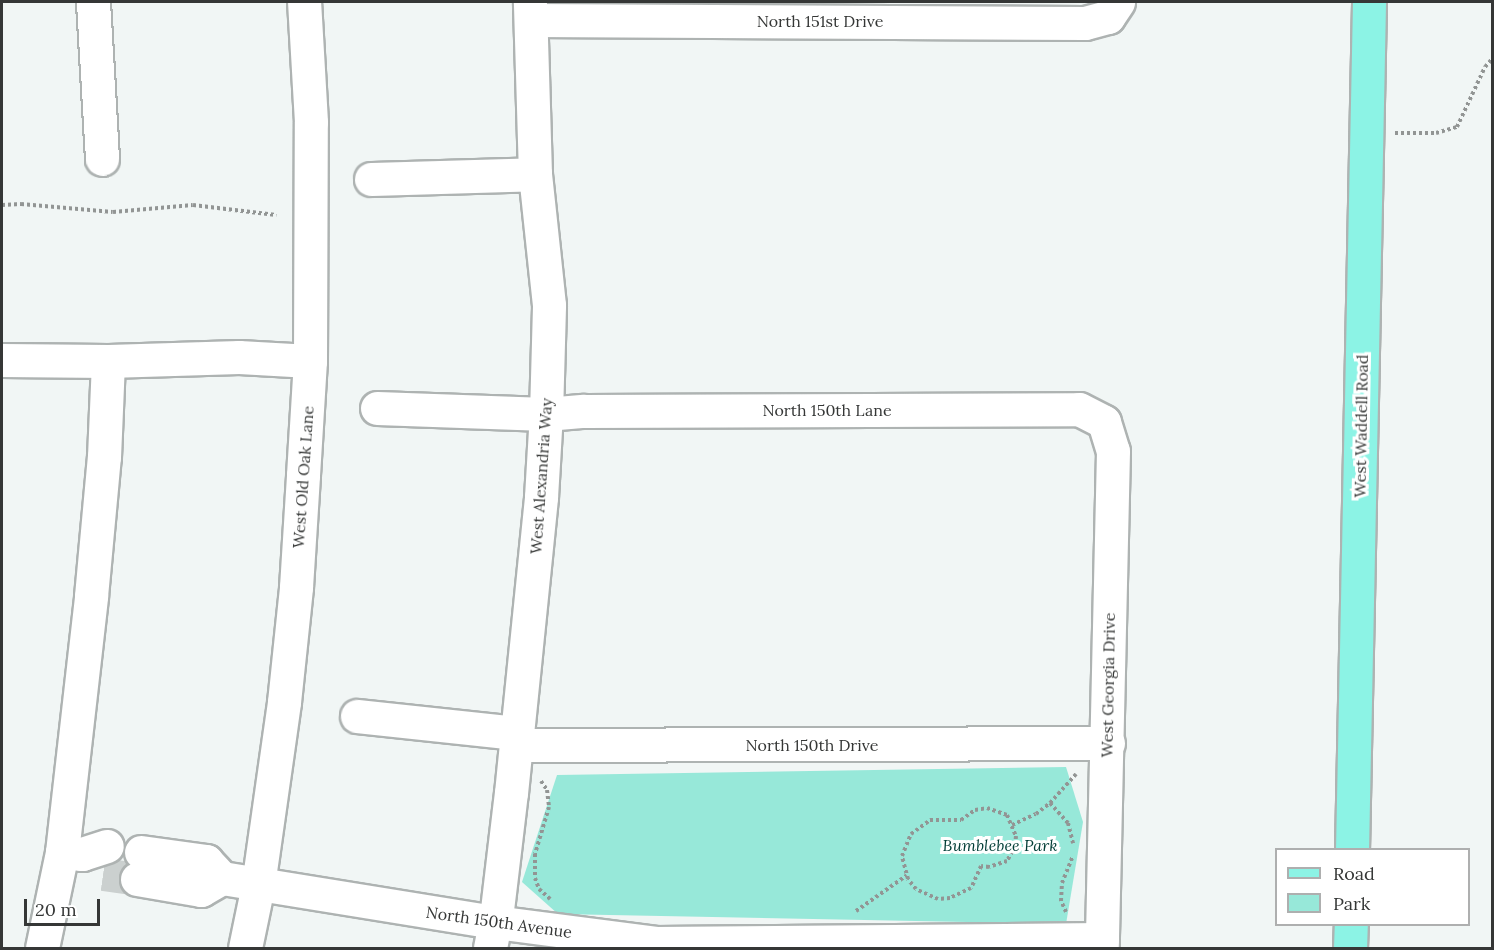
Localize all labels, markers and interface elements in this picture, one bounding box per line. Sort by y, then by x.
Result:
street label: North 151st Drive [757,11,883,31]
street label: West Waddell Road [1350,354,1372,498]
street label: West Alexandria Way [526,397,556,555]
street label: North 150th Lane [762,400,892,420]
street label: West Old Oak Lane [288,405,318,549]
street label: West Georgia Drive [1097,612,1119,758]
street label: North 150th Drive [746,735,878,755]
park label: Bumblebee Park [943,835,1057,855]
legend [1275,848,1470,926]
text: Road [1333,862,1375,885]
scale bar [27,887,104,925]
text: Park [1333,892,1370,915]
text: 20 m [35,898,77,921]
street label: North 150th Avenue [425,902,573,942]

